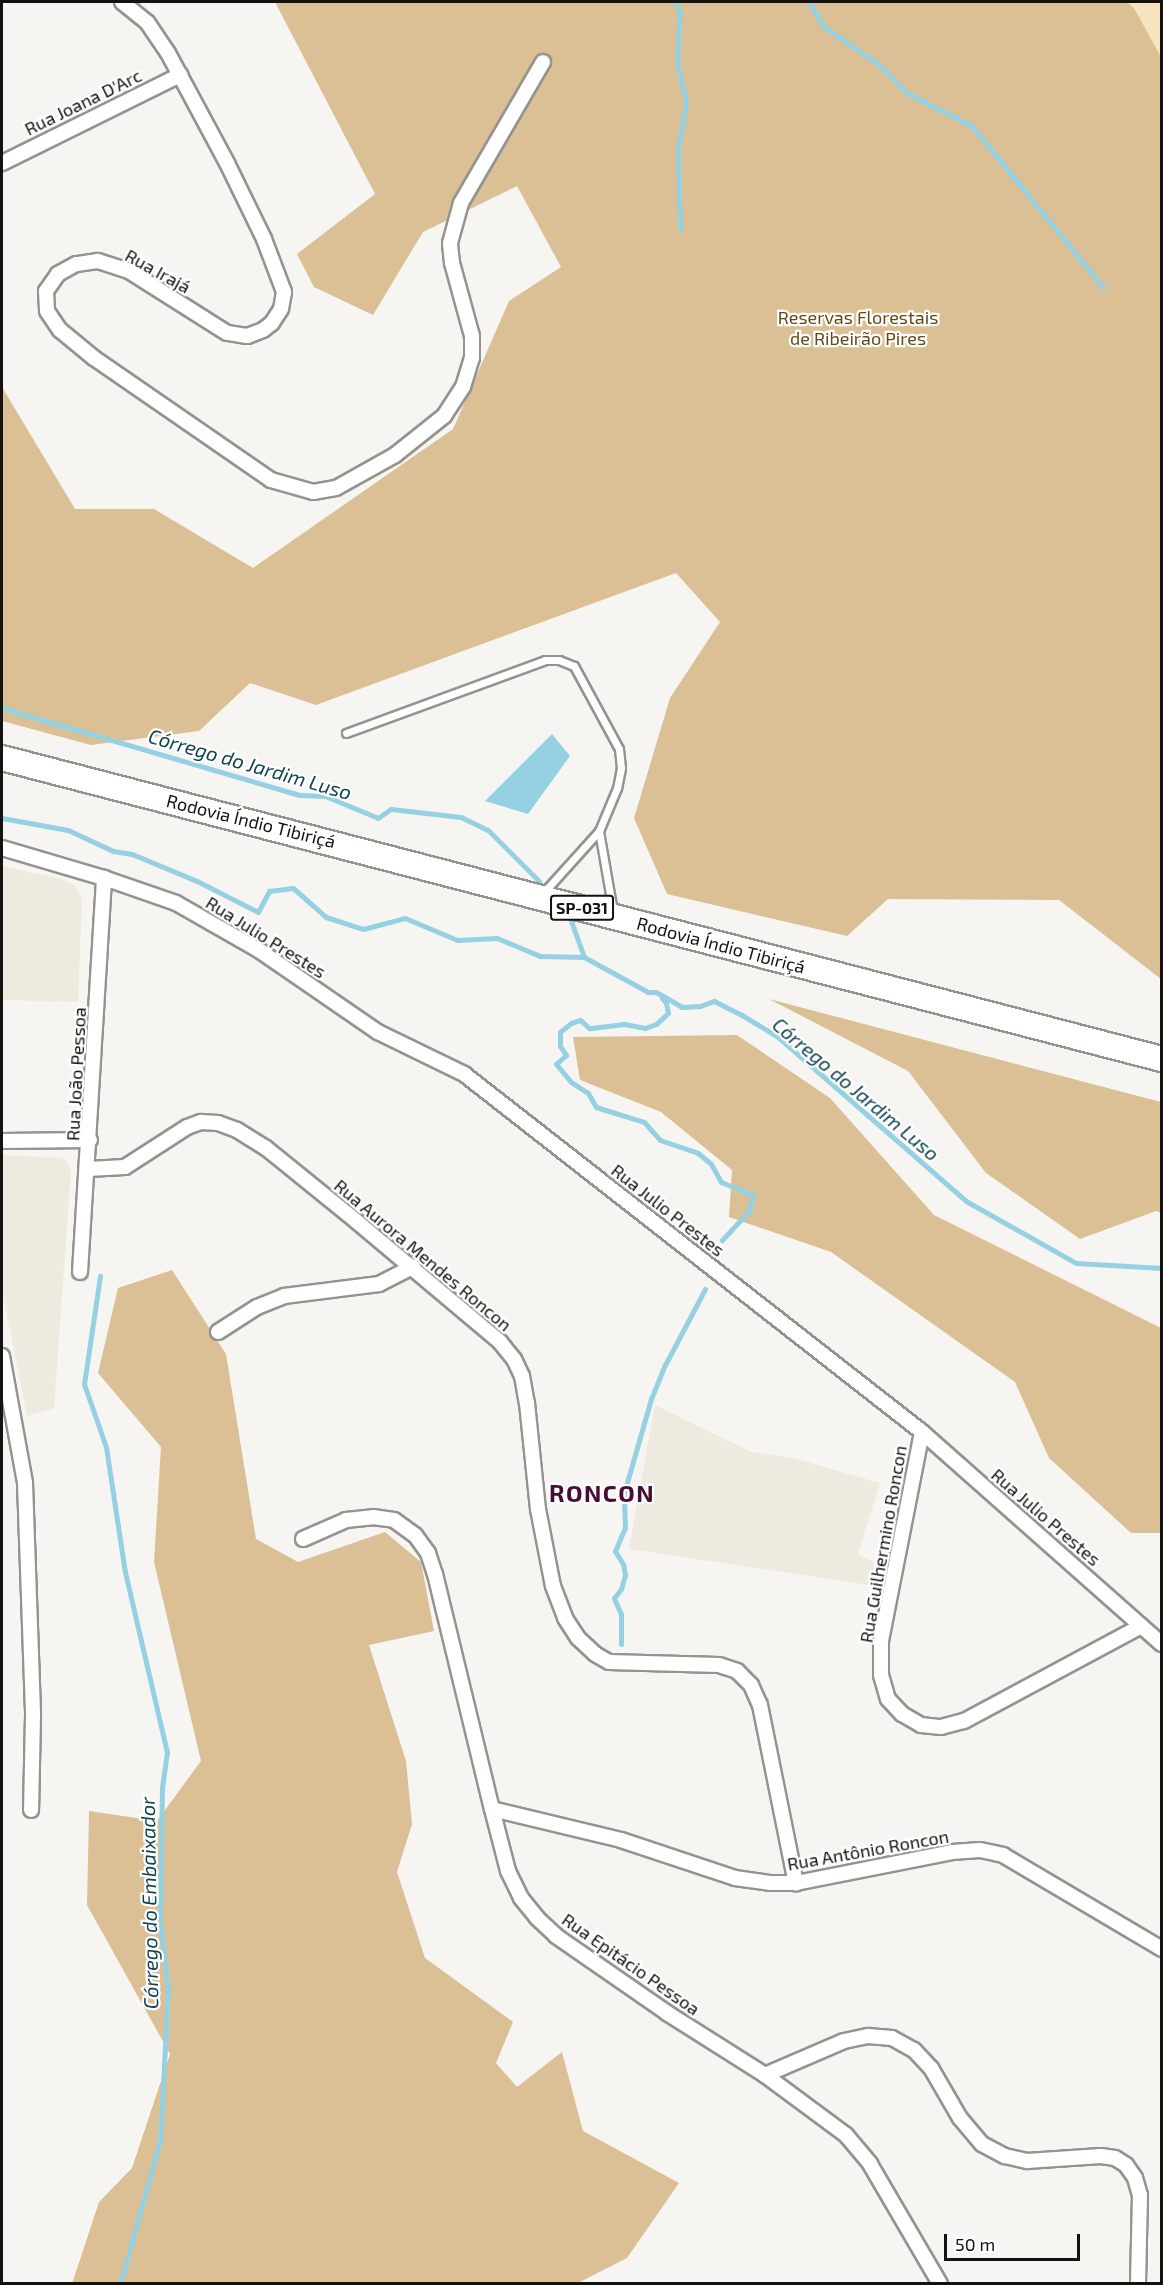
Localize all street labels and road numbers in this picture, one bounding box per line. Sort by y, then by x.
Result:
street label: Rua Joana D'Arc [21,64,145,140]
street label: Rua Irajá [122,244,194,298]
street label: Rodovia Índio Tibiriçá [164,789,338,853]
street label: Rua Julio Prestes [202,891,330,983]
road number: SP-031 [549,895,615,921]
street label: Rodovia Índio Tibiriçá [634,912,808,978]
street label: Rua João Pessoa [62,1006,90,1142]
street label: Rua Julio Prestes [607,1159,729,1261]
street label: Rua Aurora Mendes Roncon [330,1174,516,1336]
street label: Rua Guilhermino Roncon [855,1444,911,1644]
street label: Rua Julio Prestes [987,1464,1105,1570]
street label: Rua Antônio Roncon [785,1825,951,1875]
street label: Rua Epitácio Pessoa [558,1908,704,2020]

